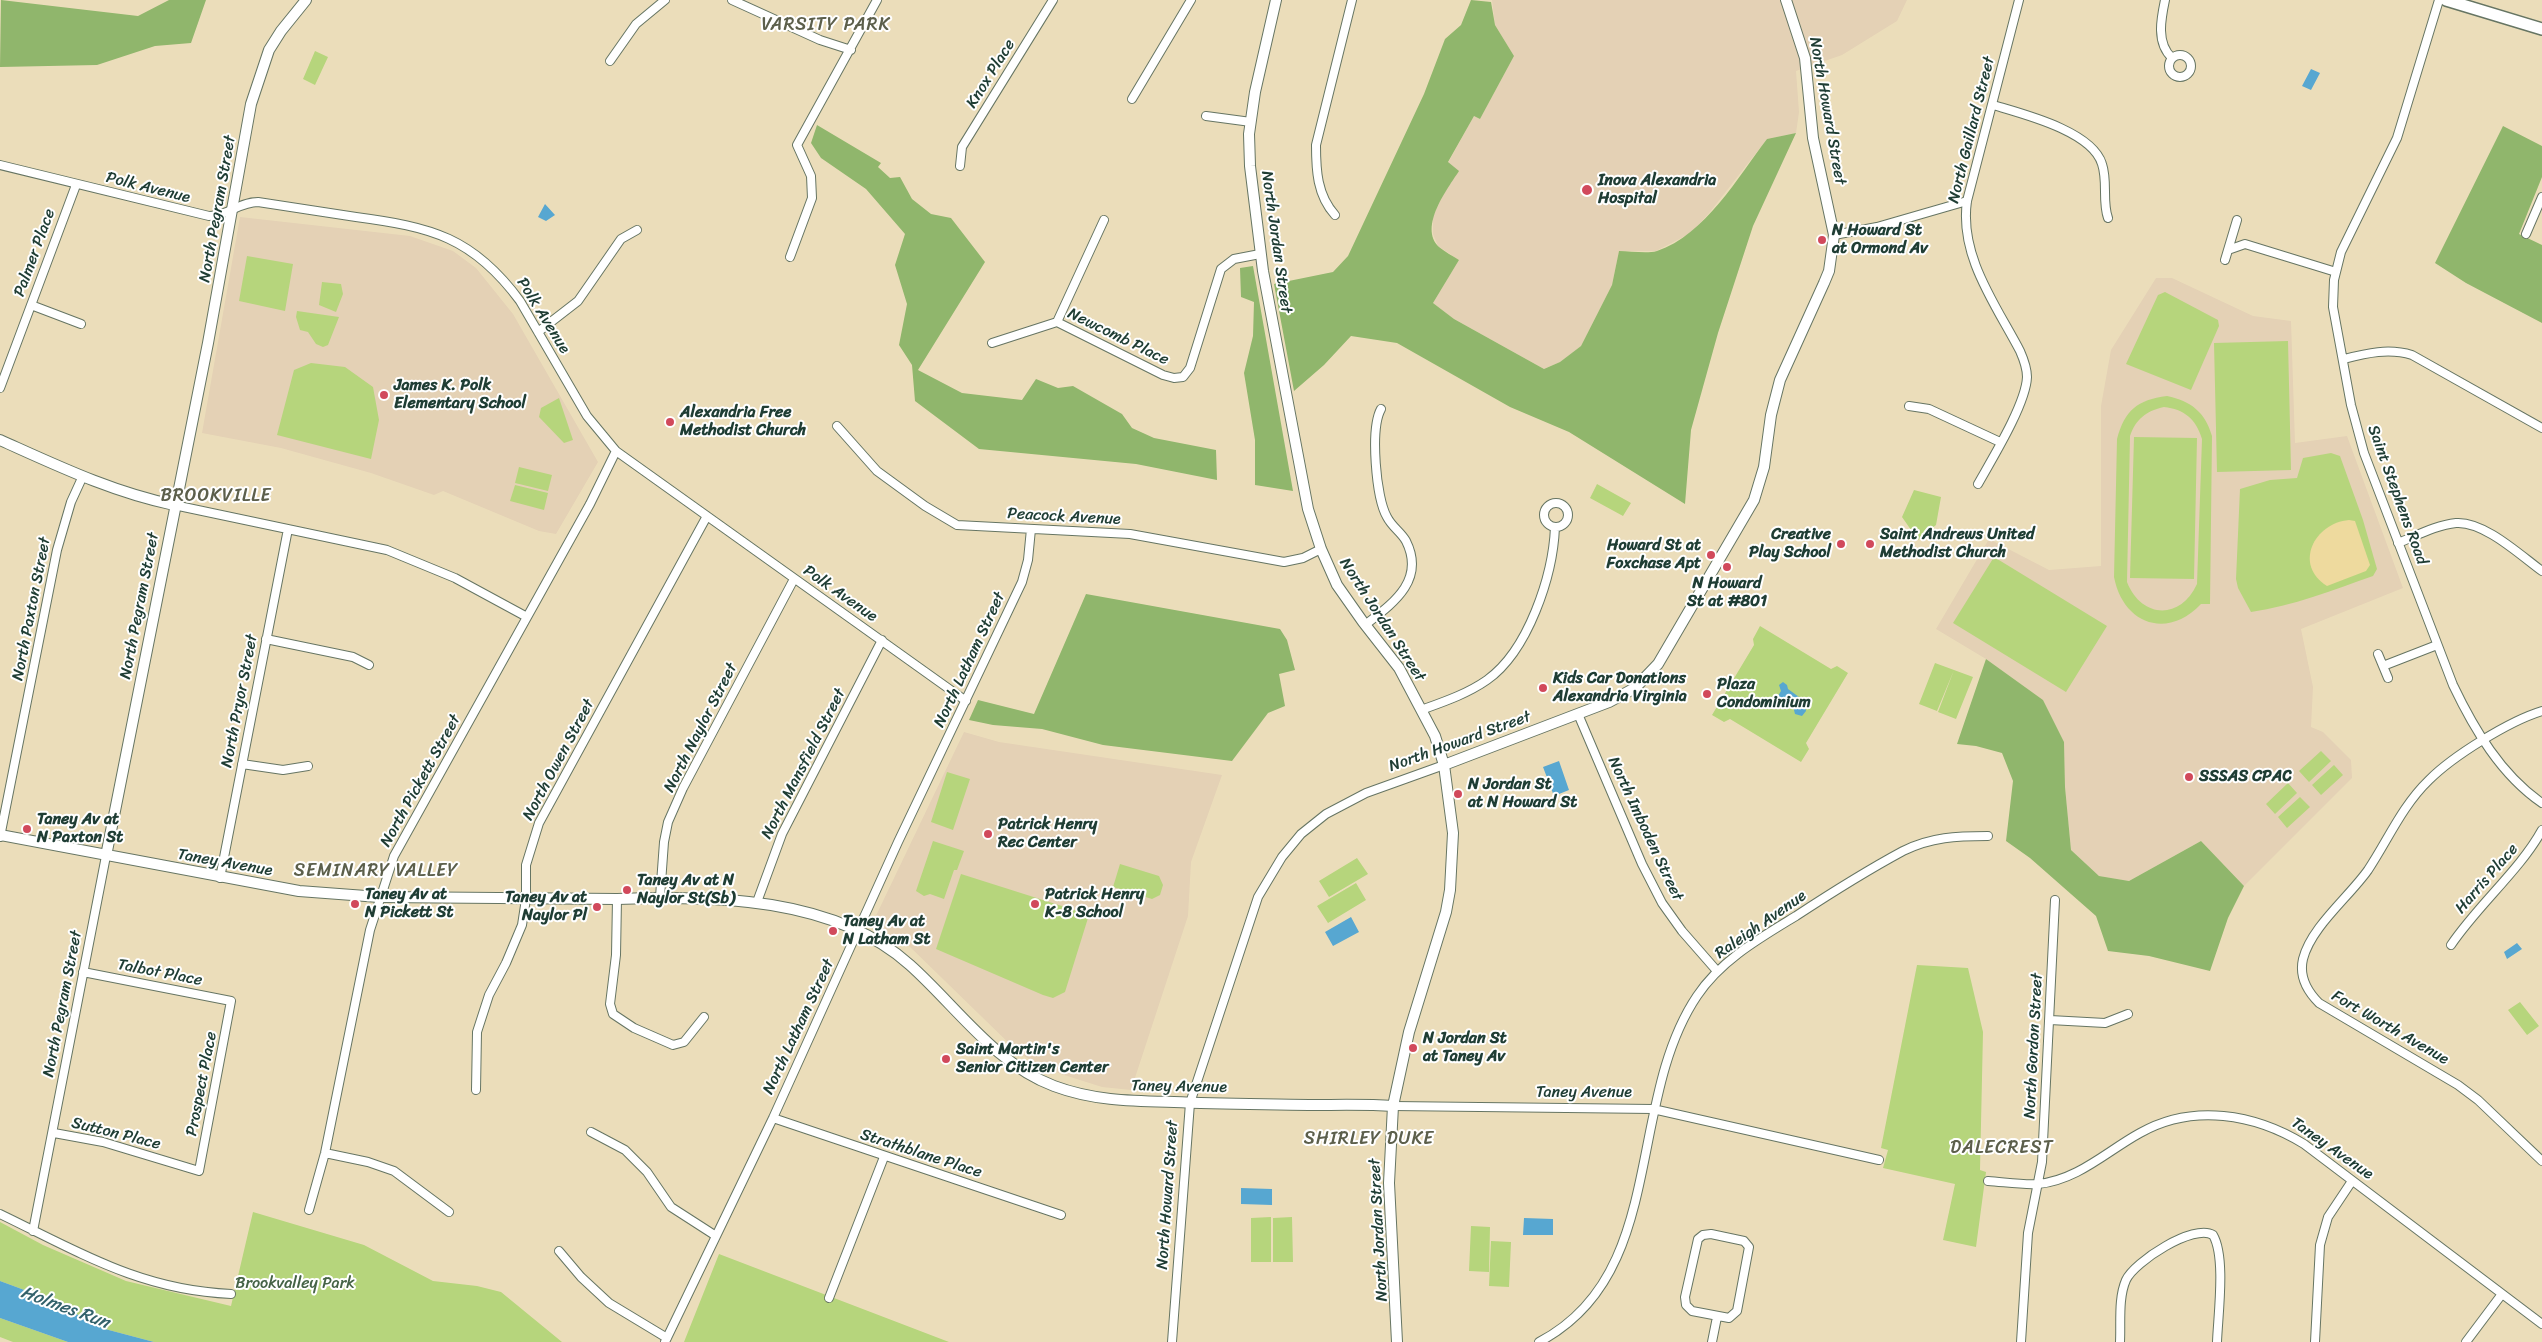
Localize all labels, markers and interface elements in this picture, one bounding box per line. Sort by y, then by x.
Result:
district label: VARSITY PARK [762,14,890,36]
street label: Knox Place [962,36,1020,112]
street label: North Howard Street [1805,36,1849,186]
street label: North Gaillard Street [1944,55,2000,205]
street label: North Pegram Street [196,134,240,284]
street label: Polk Avenue [104,168,192,208]
street label: North Jordan Street [1257,170,1295,314]
place label: Inova Alexandria Hospital [1598,171,1716,209]
marker: Inova Alexandria Hospital [1580,183,1594,197]
street label: Palmer Place [10,206,60,300]
place label: N Howard St at Ormond Av [1832,221,1928,259]
marker: N Howard St at Ormond Av [1816,234,1828,246]
street label: Polk Avenue [512,274,574,358]
street label: Newcomb Place [1064,304,1172,370]
place label: James K. Polk Elementary School [394,376,526,414]
marker: James K. Polk Elementary School [378,389,390,401]
place label: Alexandria Free Methodist Church [680,403,806,441]
marker: Alexandria Free Methodist Church [664,416,676,428]
street label: Saint Stephens Road [2363,423,2431,567]
district label: BROOKVILLE [160,485,272,507]
street label: Peacock Avenue [1007,504,1121,530]
place label: Creative Play School [1749,525,1831,563]
place label: Saint Andrews United Methodist Church [1880,525,2034,563]
street label: North Pegram Street [116,531,164,681]
street label: North Paxton Street [9,536,55,682]
place label: Howard St at Foxchase Apt [1606,536,1701,574]
marker: Creative Play School [1835,538,1847,550]
marker: Saint Andrews United Methodist Church [1864,538,1876,550]
marker: Howard St at Foxchase Apt [1705,549,1717,561]
street label: North Jordan Street [1335,555,1429,685]
street label: Polk Avenue [799,561,881,627]
marker: N Howard St at #801 [1721,561,1733,573]
place label: N Howard St at #801 [1687,574,1767,612]
street label: North Latham Street [930,589,1010,731]
street label: North Pryor Street [218,633,262,769]
street label: North Naylor Street [660,660,742,796]
place label: Kids Car Donations Alexandria Virginia [1553,669,1687,707]
place label: Plaza Condominium [1717,675,1811,713]
marker: Kids Car Donations Alexandria Virginia [1537,682,1549,694]
street label: North Mansfield Street [758,686,850,842]
marker: Plaza Condominium [1701,688,1713,700]
street label: North Owen Street [519,696,599,824]
street label: North Howard Street [1386,707,1534,777]
street label: North Pickett Street [377,712,465,850]
street label: North Imboden Street [1603,754,1687,904]
place label: SSSAS CPAC [2199,767,2292,787]
marker: SSSAS CPAC [2183,771,2195,783]
place label: N Jordan St at N Howard St [1468,775,1577,813]
marker: N Jordan St at N Howard St [1452,788,1464,800]
place label: Taney Av at N Paxton St [37,810,123,848]
place label: Patrick Henry Rec Center [998,815,1097,853]
marker: Taney Av at N Paxton St [21,823,33,835]
marker: Patrick Henry Rec Center [982,828,994,840]
street label: Harris Place [2452,840,2522,918]
street label: Taney Avenue [176,845,274,881]
district label: SEMINARY VALLEY [292,860,460,882]
place label: Taney Av at N Naylor St(Sb) [637,871,735,909]
marker: Taney Av at N Naylor St(Sb) [621,884,633,896]
place label: Taney Av at N Pickett St [365,885,453,923]
place label: Patrick Henry K-8 School [1045,885,1144,923]
street label: Raleigh Avenue [1712,887,1810,963]
place label: Taney Av at Naylor Pl [505,888,587,926]
marker: Taney Av at N Pickett St [349,898,361,910]
marker: Patrick Henry K-8 School [1029,898,1041,910]
marker: Taney Av at Naylor Pl [591,901,603,913]
place label: Taney Av at N Latham St [843,912,931,950]
marker: Taney Av at N Latham St [827,925,839,937]
street label: North Pegram Street [39,929,87,1079]
street label: Talbot Place [116,955,204,991]
street label: North Latham Street [759,956,839,1098]
street label: North Gordon Street [2021,973,2047,1119]
street label: Fort Worth Avenue [2328,987,2452,1069]
place label: N Jordan St at Taney Av [1423,1029,1507,1067]
street label: Prospect Place [182,1030,222,1138]
place label: Saint Martin's Senior Citizen Center [956,1040,1109,1078]
marker: N Jordan St at Taney Av [1407,1042,1419,1054]
marker: Saint Martin's Senior Citizen Center [940,1053,952,1065]
street label: Taney Avenue [1131,1077,1227,1097]
street label: Taney Avenue [1536,1083,1632,1103]
street label: Sutton Place [69,1114,163,1154]
street label: Taney Avenue [2287,1114,2377,1184]
street label: North Howard Street [1153,1120,1183,1270]
street label: Strathblane Place [858,1125,984,1183]
district label: SHIRLEY DUKE [1302,1128,1436,1150]
district label: DALECREST [1950,1137,2054,1159]
street label: North Jordan Street [1366,1158,1392,1302]
park label: Brookvalley Park [235,1274,355,1294]
water label: Holmes Run [18,1282,112,1334]

